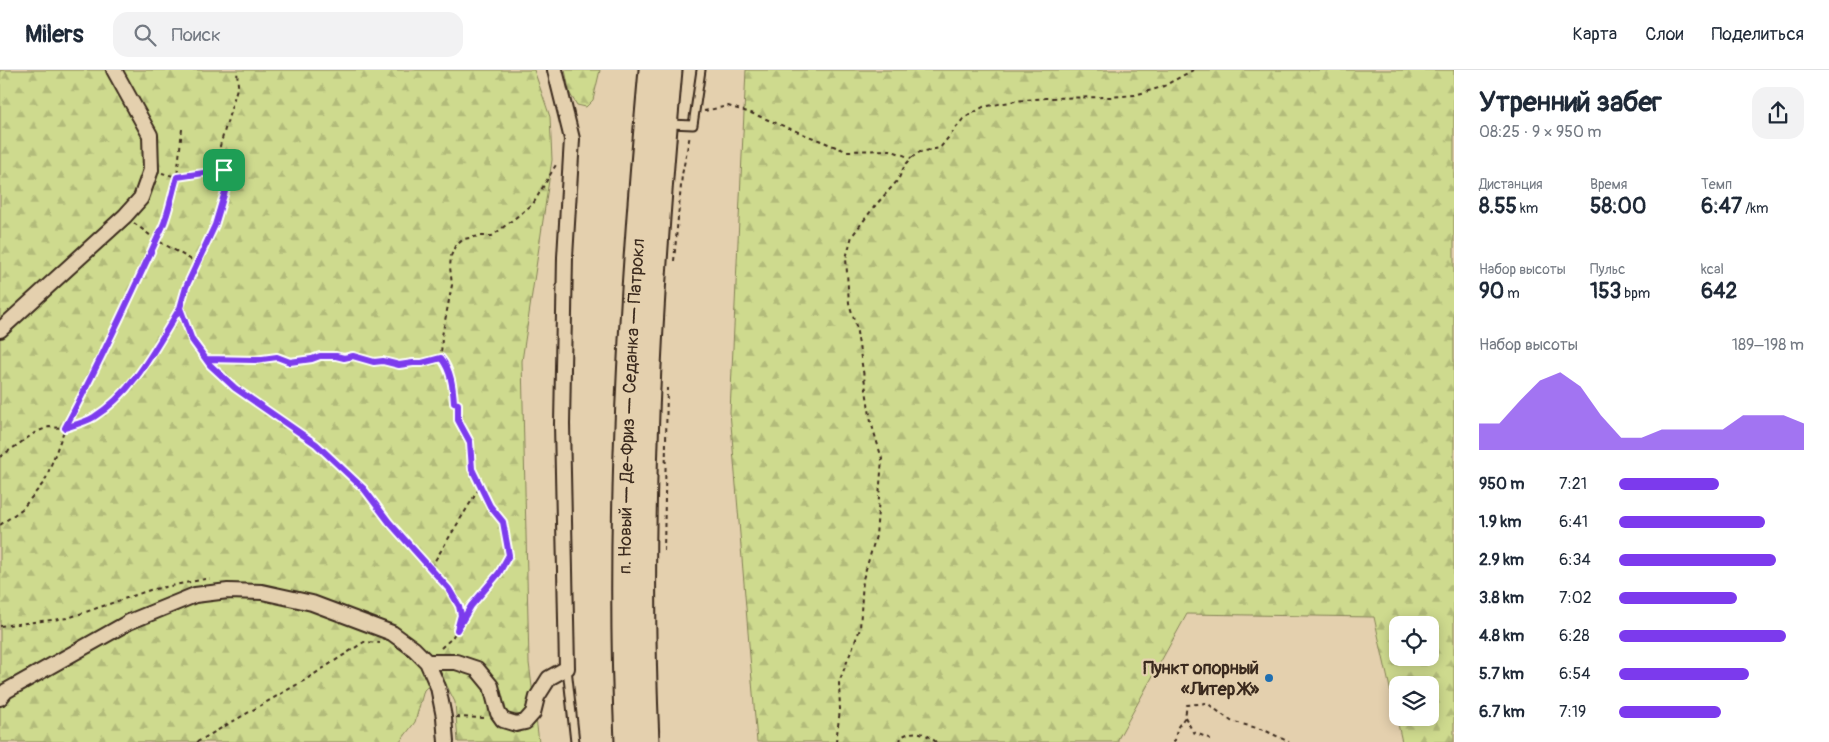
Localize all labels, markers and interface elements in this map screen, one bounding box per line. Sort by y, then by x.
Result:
search box [113,12,463,57]
text: Milers [25,20,83,49]
icon: search [131,21,159,49]
text: Поиск [171,23,221,47]
text: Карта [1573,23,1617,46]
text: Слои [1645,23,1683,46]
text: Поделиться [1711,23,1804,46]
text: Утренний забег [1479,85,1662,120]
button: share [1752,87,1804,139]
text: 08:25 · 9 × 950 m [1479,122,1602,142]
pin [203,149,245,191]
icon: arrive [210,156,238,184]
text: Дистанция [1479,176,1543,193]
text: Время [1590,176,1627,193]
text: Темп [1701,176,1732,193]
text: 8.55 [1479,193,1517,220]
text: 58:00 [1590,193,1646,220]
text: 6:47 [1701,193,1742,220]
text: km [1517,200,1538,217]
text: /km [1742,200,1768,217]
street label: п. Новый — Де-Фриз — Седанка — Патрокл [613,238,650,574]
text: Набор высоты [1479,261,1566,278]
text: Пульс [1590,261,1625,278]
text: kcal [1701,261,1724,278]
text: 90 [1479,278,1504,305]
text: 153 [1590,278,1621,305]
text: 642 [1701,278,1737,305]
text: m [1504,285,1520,302]
text: bpm [1621,285,1650,302]
text: Набор высоты [1479,335,1578,355]
text: 189–198 m [1732,335,1804,355]
text: 950 m [1479,474,1525,494]
text: 7:21 [1559,474,1587,494]
text: 1.9 km [1479,512,1521,532]
text: 6:41 [1559,512,1588,532]
text: 2.9 km [1479,550,1524,570]
text: 6:34 [1559,550,1591,570]
text: 3.8 km [1479,588,1524,608]
text: 7:02 [1559,588,1592,608]
map controls [1389,616,1439,726]
button: locate [1389,616,1439,666]
text: 4.8 km [1479,626,1524,646]
text: 6:28 [1559,626,1590,646]
place label: Пункт опорный «Литер Ж» [1143,657,1260,701]
text: 5.7 km [1479,664,1524,684]
text: 6:54 [1559,664,1591,684]
marker: Пункт опорный «Литер Ж» [1263,672,1275,684]
button: layers [1389,676,1439,726]
text: 6.7 km [1479,702,1525,722]
text: 7:19 [1559,702,1586,722]

